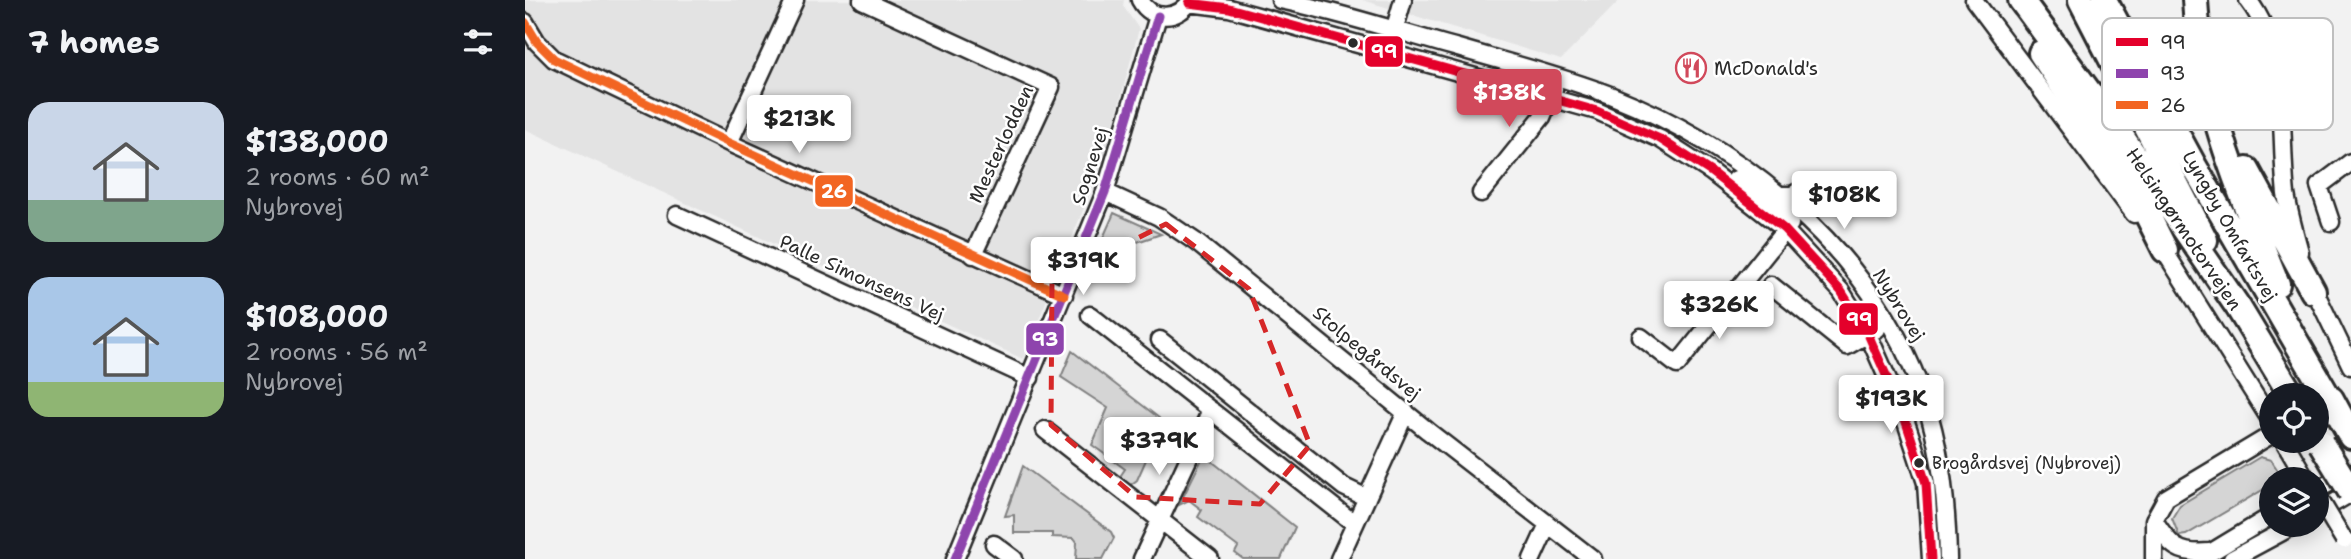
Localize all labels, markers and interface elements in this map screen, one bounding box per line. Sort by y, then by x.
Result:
legend [2102,18,2333,130]
text: 7 homes [28,22,160,63]
icon: filters [459,23,497,61]
text: 99 [2160,30,2186,55]
line badge: 99 [1364,35,1404,68]
unlabelled marker [1346,36,1360,50]
text: 99 [1371,39,1397,64]
restaurant icon: McDonald's [1674,51,1708,85]
place label: McDonald's [1714,56,1818,81]
text: 93 [2160,61,2186,86]
pin: $138K [1460,69,1558,129]
text: $138K [1473,77,1545,107]
street label: Mesterlodden [963,81,1039,207]
text: 26 [2160,93,2186,118]
pin: $213K [750,96,848,155]
text: $213K [763,103,835,133]
text: $138,000 [245,121,389,162]
street label: Sognevej [1066,124,1114,208]
icon: home [84,130,168,214]
street label: Helsingørmotorvejen [2120,143,2248,315]
street label: Lyngby Omfartsvej [2177,146,2283,306]
text: 2 rooms · 60 m² [245,162,430,192]
pin: $108K [1795,172,1893,231]
line badge: 26 [814,174,854,208]
text: 26 [821,179,847,204]
text: $108K [1808,179,1880,209]
text: Nybrovej [245,192,343,222]
street label: Palle Simonsens Vej [776,229,948,327]
pin: $319K [1034,238,1132,297]
text: $319K [1047,245,1119,275]
street label: Nybrovej [1867,264,1931,346]
pin: $326K [1670,282,1768,341]
text: $326K [1680,289,1758,319]
text: $108,000 [245,296,389,337]
street label: Stolpegårdsvej [1308,300,1426,406]
line badge: 99 [1838,302,1879,336]
icon: home [84,305,168,389]
text: 99 [1846,307,1872,332]
line badge: 93 [1025,322,1065,356]
text: 93 [1032,327,1058,352]
text: 2 rooms · 56 m² [245,337,428,367]
text: Nybrovej [245,367,343,397]
pin: $193K [1842,376,1940,435]
text: $193K [1855,383,1927,413]
map controls [2259,383,2329,537]
button: locate [2259,383,2329,453]
pin: $379K [1110,418,1208,477]
text: $379K [1120,425,1198,455]
place label: Brogårdsvej (Nybrovej) [1932,452,2121,474]
marker: Brogårdsvej (Nybrovej) [1912,456,1926,470]
button: layers [2259,467,2329,537]

